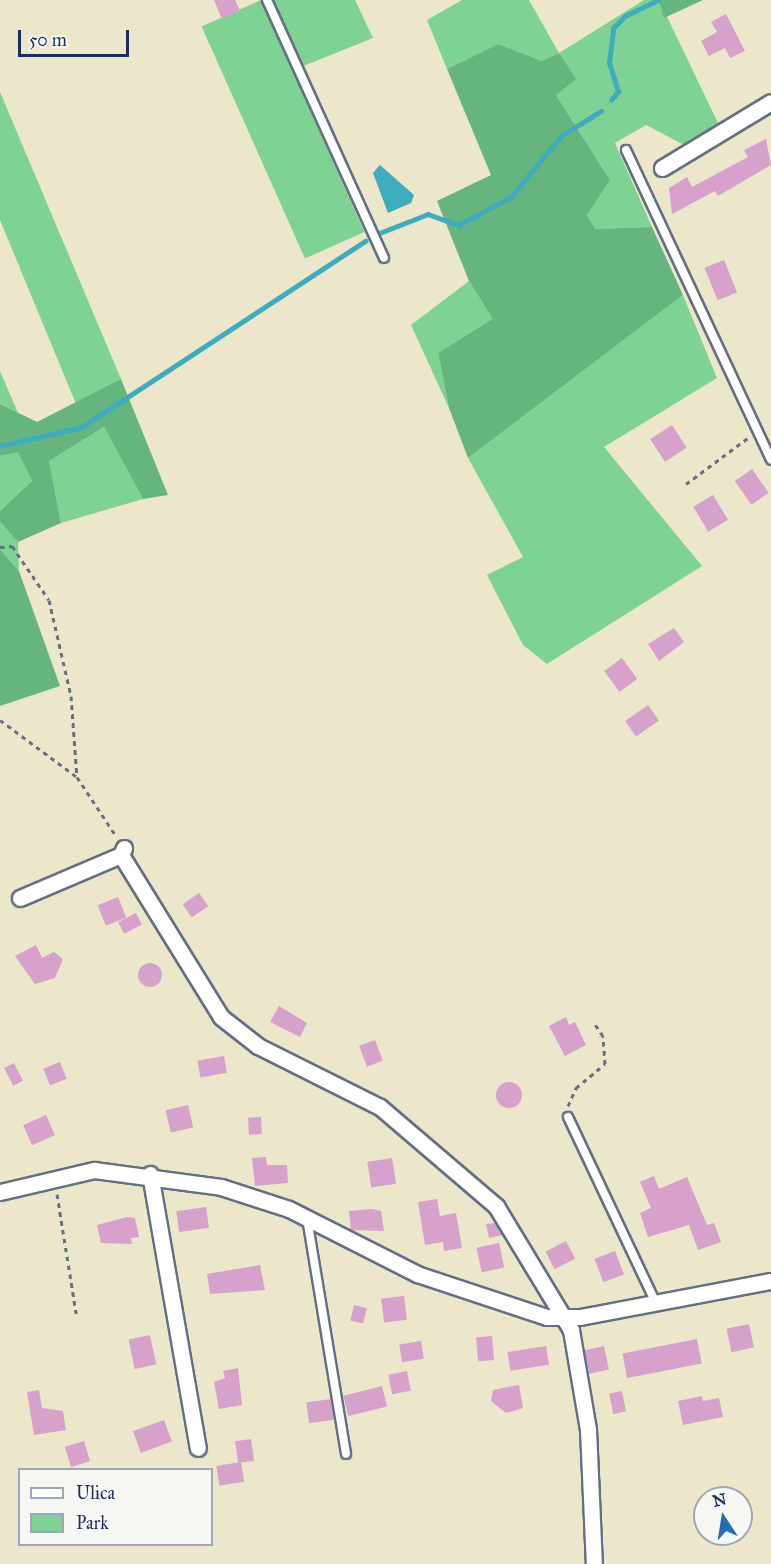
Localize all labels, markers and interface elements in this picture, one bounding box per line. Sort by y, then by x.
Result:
scale bar [21,18,132,56]
text: 50 m [29,29,67,51]
legend [18,1468,213,1546]
text: Ulica [76,1482,115,1504]
north arrow [693,1486,753,1546]
text: N [711,1489,728,1511]
text: Park [76,1512,109,1534]

